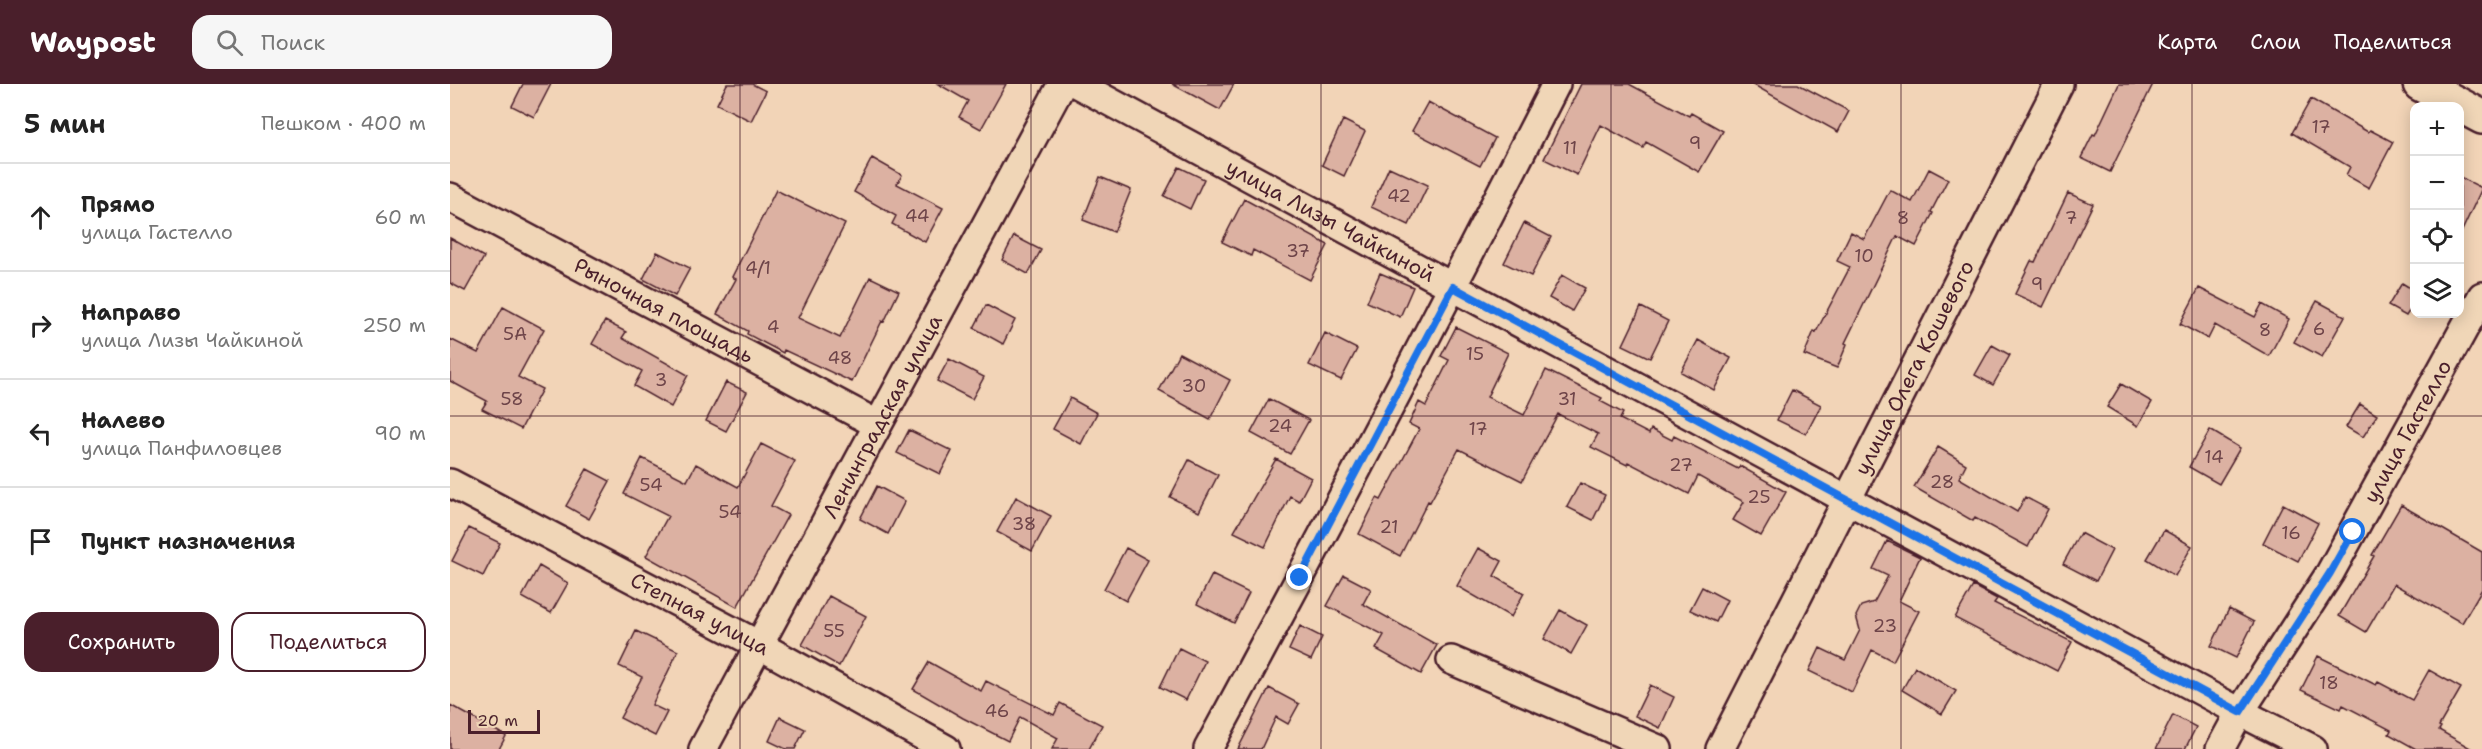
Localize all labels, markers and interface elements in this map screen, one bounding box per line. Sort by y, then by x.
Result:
search box [192,15,612,69]
text: Waypost [30,23,156,61]
icon: search [213,26,246,59]
text: Поиск [261,28,325,57]
text: Карта [2157,28,2217,56]
text: Слои [2250,28,2301,56]
text: Поделиться [2334,28,2452,56]
map controls [2410,102,2464,318]
button: + [2410,102,2464,156]
text: 5 мин [24,106,105,141]
text: Пешком · 400 m [261,110,426,136]
house number: 17 [2311,115,2331,139]
house number: 9 [1689,131,1701,155]
house number: 11 [1563,136,1577,160]
street label: улица Лизы Чайкиной [1221,153,1440,289]
button: − [2410,156,2464,210]
house number: 42 [1387,184,1411,208]
text: Прямо [81,190,155,219]
icon: ahead [24,201,57,234]
text: 60 m [374,204,426,230]
house number: 44 [905,204,929,228]
house number: 8 [1897,206,1909,230]
house number: 7 [2065,206,2077,230]
button: locate [2410,210,2464,264]
text: улица Гастелло [81,219,233,245]
house number: 37 [1286,239,1310,263]
house number: 10 [1854,244,1874,268]
street label: Рыночная площадь [569,251,758,370]
house number: 4/1 [745,256,771,280]
street label: улица Олега Кошевого [1848,256,1981,480]
button: layers [2410,264,2464,318]
house number: 9 [2031,272,2043,296]
text: Направо [81,298,181,327]
icon: right [24,309,57,342]
street label: Ленинградская улица [816,310,949,523]
text: 250 m [362,312,426,338]
house number: 4 [767,315,779,339]
house number: 6 [2313,317,2325,341]
house number: 8 [2259,318,2271,342]
house number: 5А [503,322,527,346]
text: улица Лизы Чайкиной [81,327,303,353]
house number: 15 [1466,342,1484,366]
house number: 48 [828,346,852,370]
street label: улица Гастелло [2357,355,2458,508]
house number: 3 [655,368,667,392]
house number: 30 [1182,374,1206,398]
house number: 58 [500,387,524,411]
house number: 31 [1557,387,1577,411]
text: Налево [81,406,165,435]
house number: 24 [1268,414,1292,438]
icon: left [24,417,57,450]
house number: 17 [1468,417,1488,441]
text: 90 m [374,420,426,446]
text: улица Панфиловцев [81,435,282,461]
house number: 14 [2204,445,2224,469]
house number: 27 [1669,453,1693,477]
house number: 28 [1930,470,1954,494]
house number: 54 [639,473,663,497]
house number: 25 [1747,485,1771,509]
house number: 54 [718,500,742,524]
house number: 38 [1012,512,1036,536]
house number: 21 [1379,515,1399,539]
route start [2339,518,2365,544]
house number: 16 [2281,521,2301,545]
icon: arrive [24,525,57,558]
text: Пункт назначения [81,527,295,556]
route end [1286,564,1312,590]
street label: Степная улица [625,566,774,662]
button: Сохранить [24,612,219,672]
button: Поделиться [231,612,426,672]
house number: 23 [1873,614,1897,638]
house number: 55 [823,619,845,643]
house number: 18 [2319,671,2339,695]
house number: 46 [985,699,1009,723]
scale bar [468,707,540,734]
text: 20 m [477,710,518,731]

